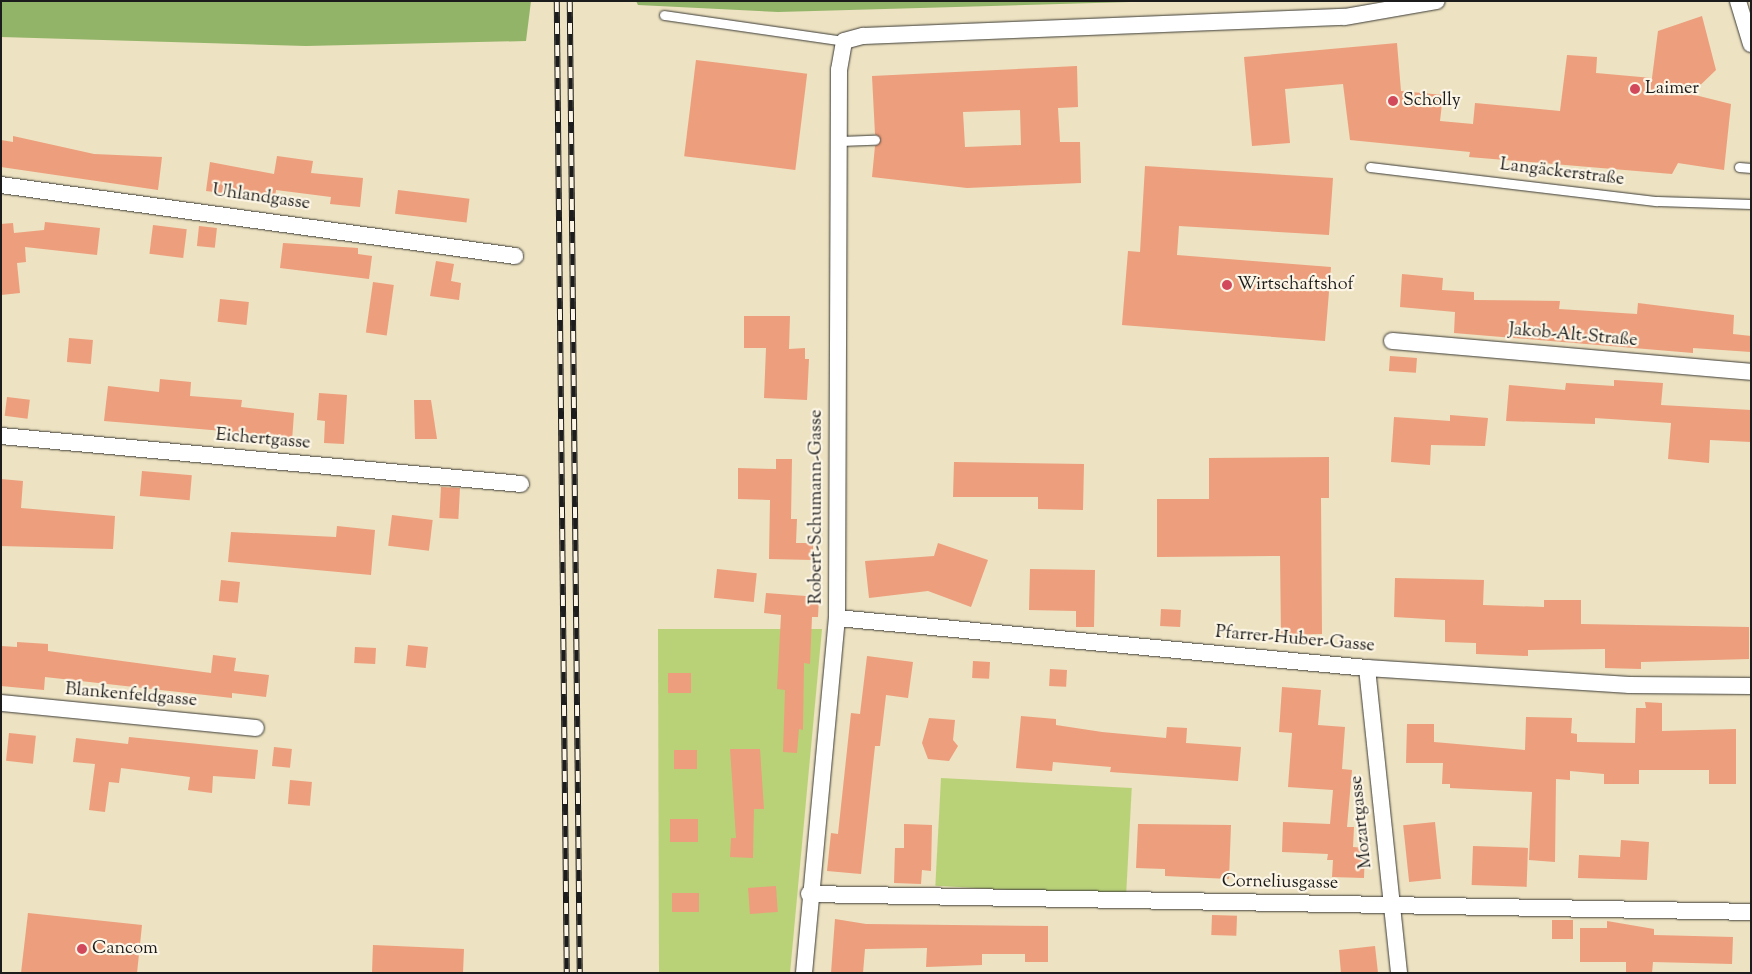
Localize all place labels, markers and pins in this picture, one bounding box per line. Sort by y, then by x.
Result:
place label: Laimer [1645,78,1699,100]
marker: Laimer [1629,83,1641,95]
place label: Scholly [1403,90,1461,112]
marker: Scholly [1387,95,1399,107]
place label: Wirtschaftshof [1237,274,1354,296]
marker: Wirtschaftshof [1221,279,1233,291]
place label: Cancom [92,938,158,960]
marker: Cancom [76,943,88,955]

